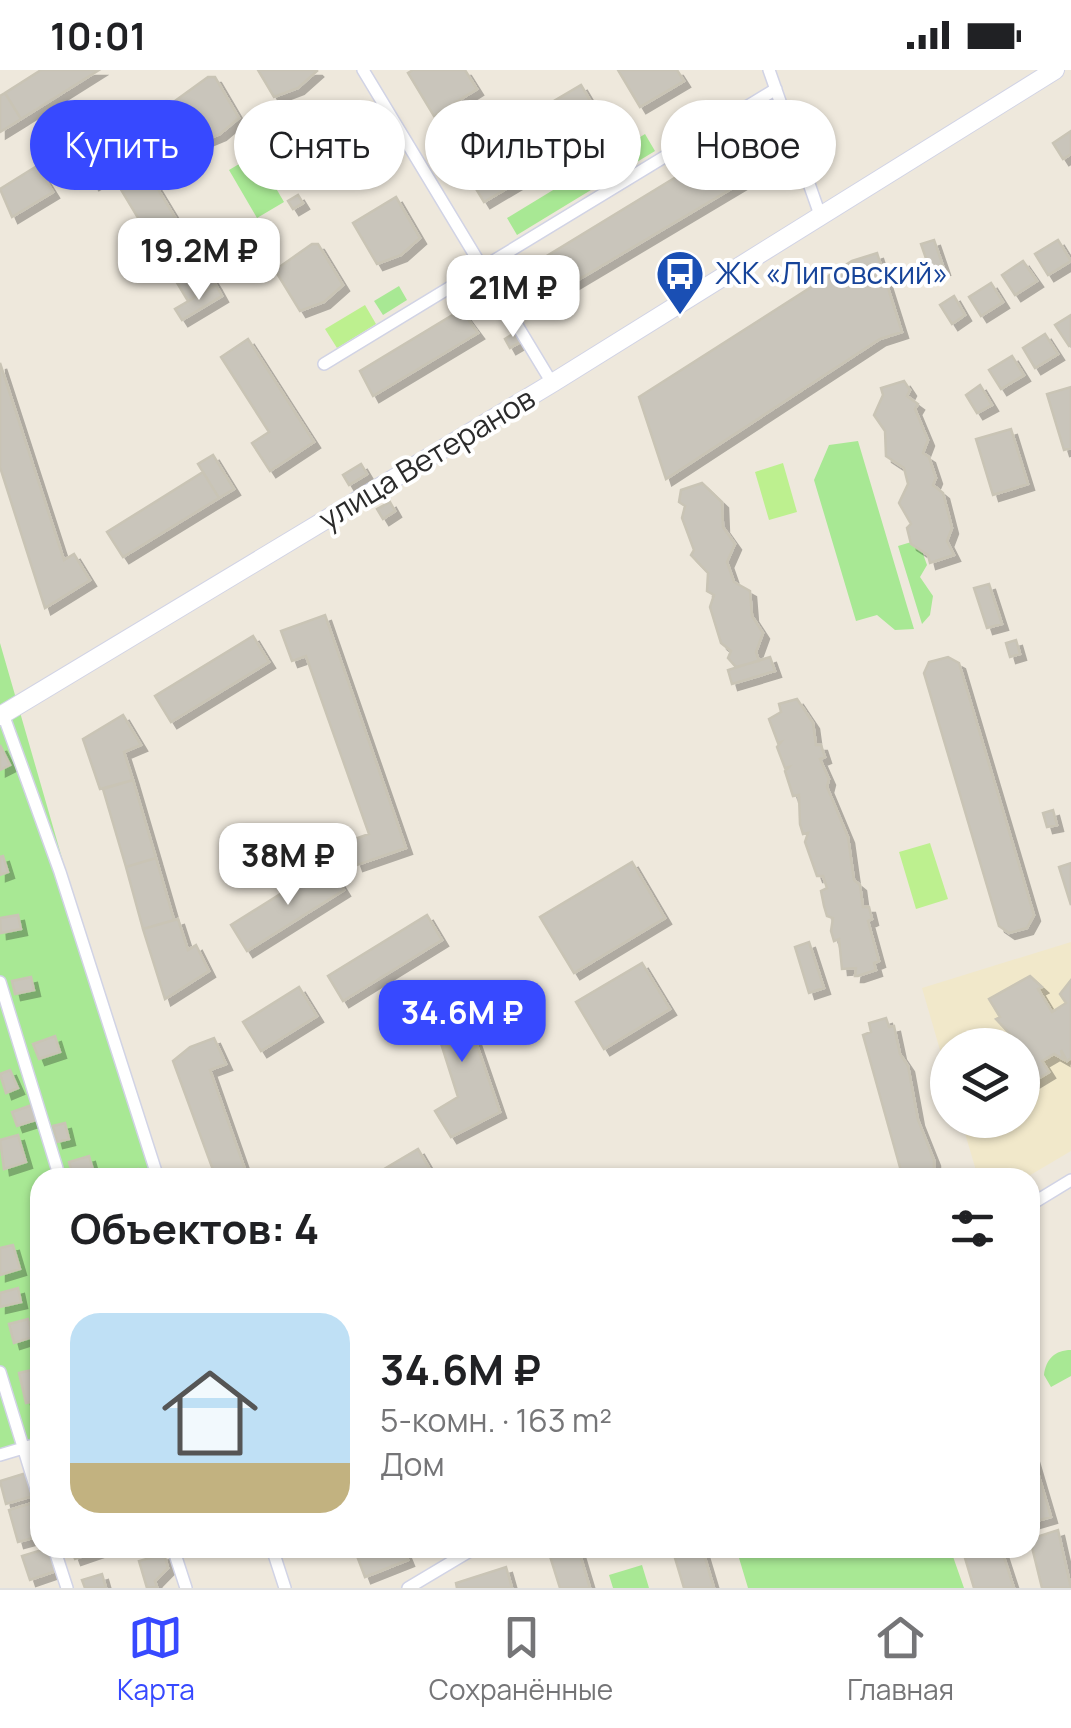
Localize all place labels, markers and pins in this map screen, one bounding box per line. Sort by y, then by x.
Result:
pin: 19.2M ₽ [107,218,291,303]
bus stop icon: ЖК «Лиговский» [654,248,706,316]
place label: ЖК «Лиговский» [715,252,948,293]
pin: 21M ₽ [443,255,583,340]
pin: 38M ₽ [218,823,358,908]
pin: 34.6M ₽ [370,980,554,1065]

